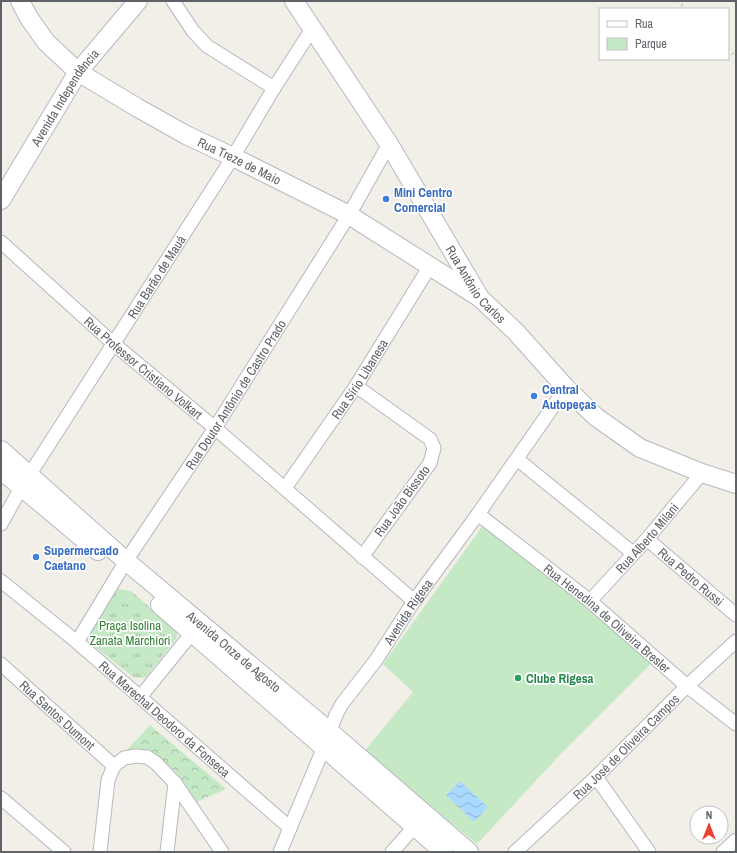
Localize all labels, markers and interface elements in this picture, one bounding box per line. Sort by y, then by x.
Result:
legend [599,8,729,60]
text: Rua [635,16,654,32]
text: Parque [635,36,667,52]
street label: Avenida Independência [27,45,103,150]
street label: Rua Treze de Maio [195,133,284,188]
place label: Mini Centro Comercial [394,184,453,216]
marker: Mini Centro Comercial [381,194,391,204]
street label: Rua Barão de Mauá [123,232,189,322]
street label: Rua Antônio Carlos [442,242,510,327]
street label: Rua Professor Cristiano Volkart [81,313,206,423]
street label: Rua Doutor Antônio de Castro Prado [181,316,290,473]
street label: Rua Sírio Libanesa [327,336,391,422]
place label: Central Autopeças [542,381,597,413]
marker: Central Autopeças [529,391,539,401]
street label: Rua João Bissoto [370,462,434,540]
street label: Rua Alberto Milani [612,499,682,577]
place label: Supermercado Caetano [44,542,119,574]
street label: Rua Pedro Russi [655,544,728,610]
marker: Supermercado Caetano [31,552,41,562]
street label: Rua Henedina de Oliveira Bresler [540,560,675,677]
street label: Avenida Rigesa [379,575,436,649]
street label: Avenida Onze de Agosto [183,606,285,696]
park label: Praça Isolina Zanata Marchiori [89,617,171,649]
street label: Rua Marechal Deodoro da Fonseca [96,657,234,781]
place label: Clube Rigesa [526,670,594,687]
marker: Clube Rigesa [513,673,523,683]
street label: Rua Santos Dumont [16,676,99,753]
street label: Rua José de Oliveira Campos [569,690,683,803]
north arrow [689,805,729,845]
text: N [706,808,712,822]

